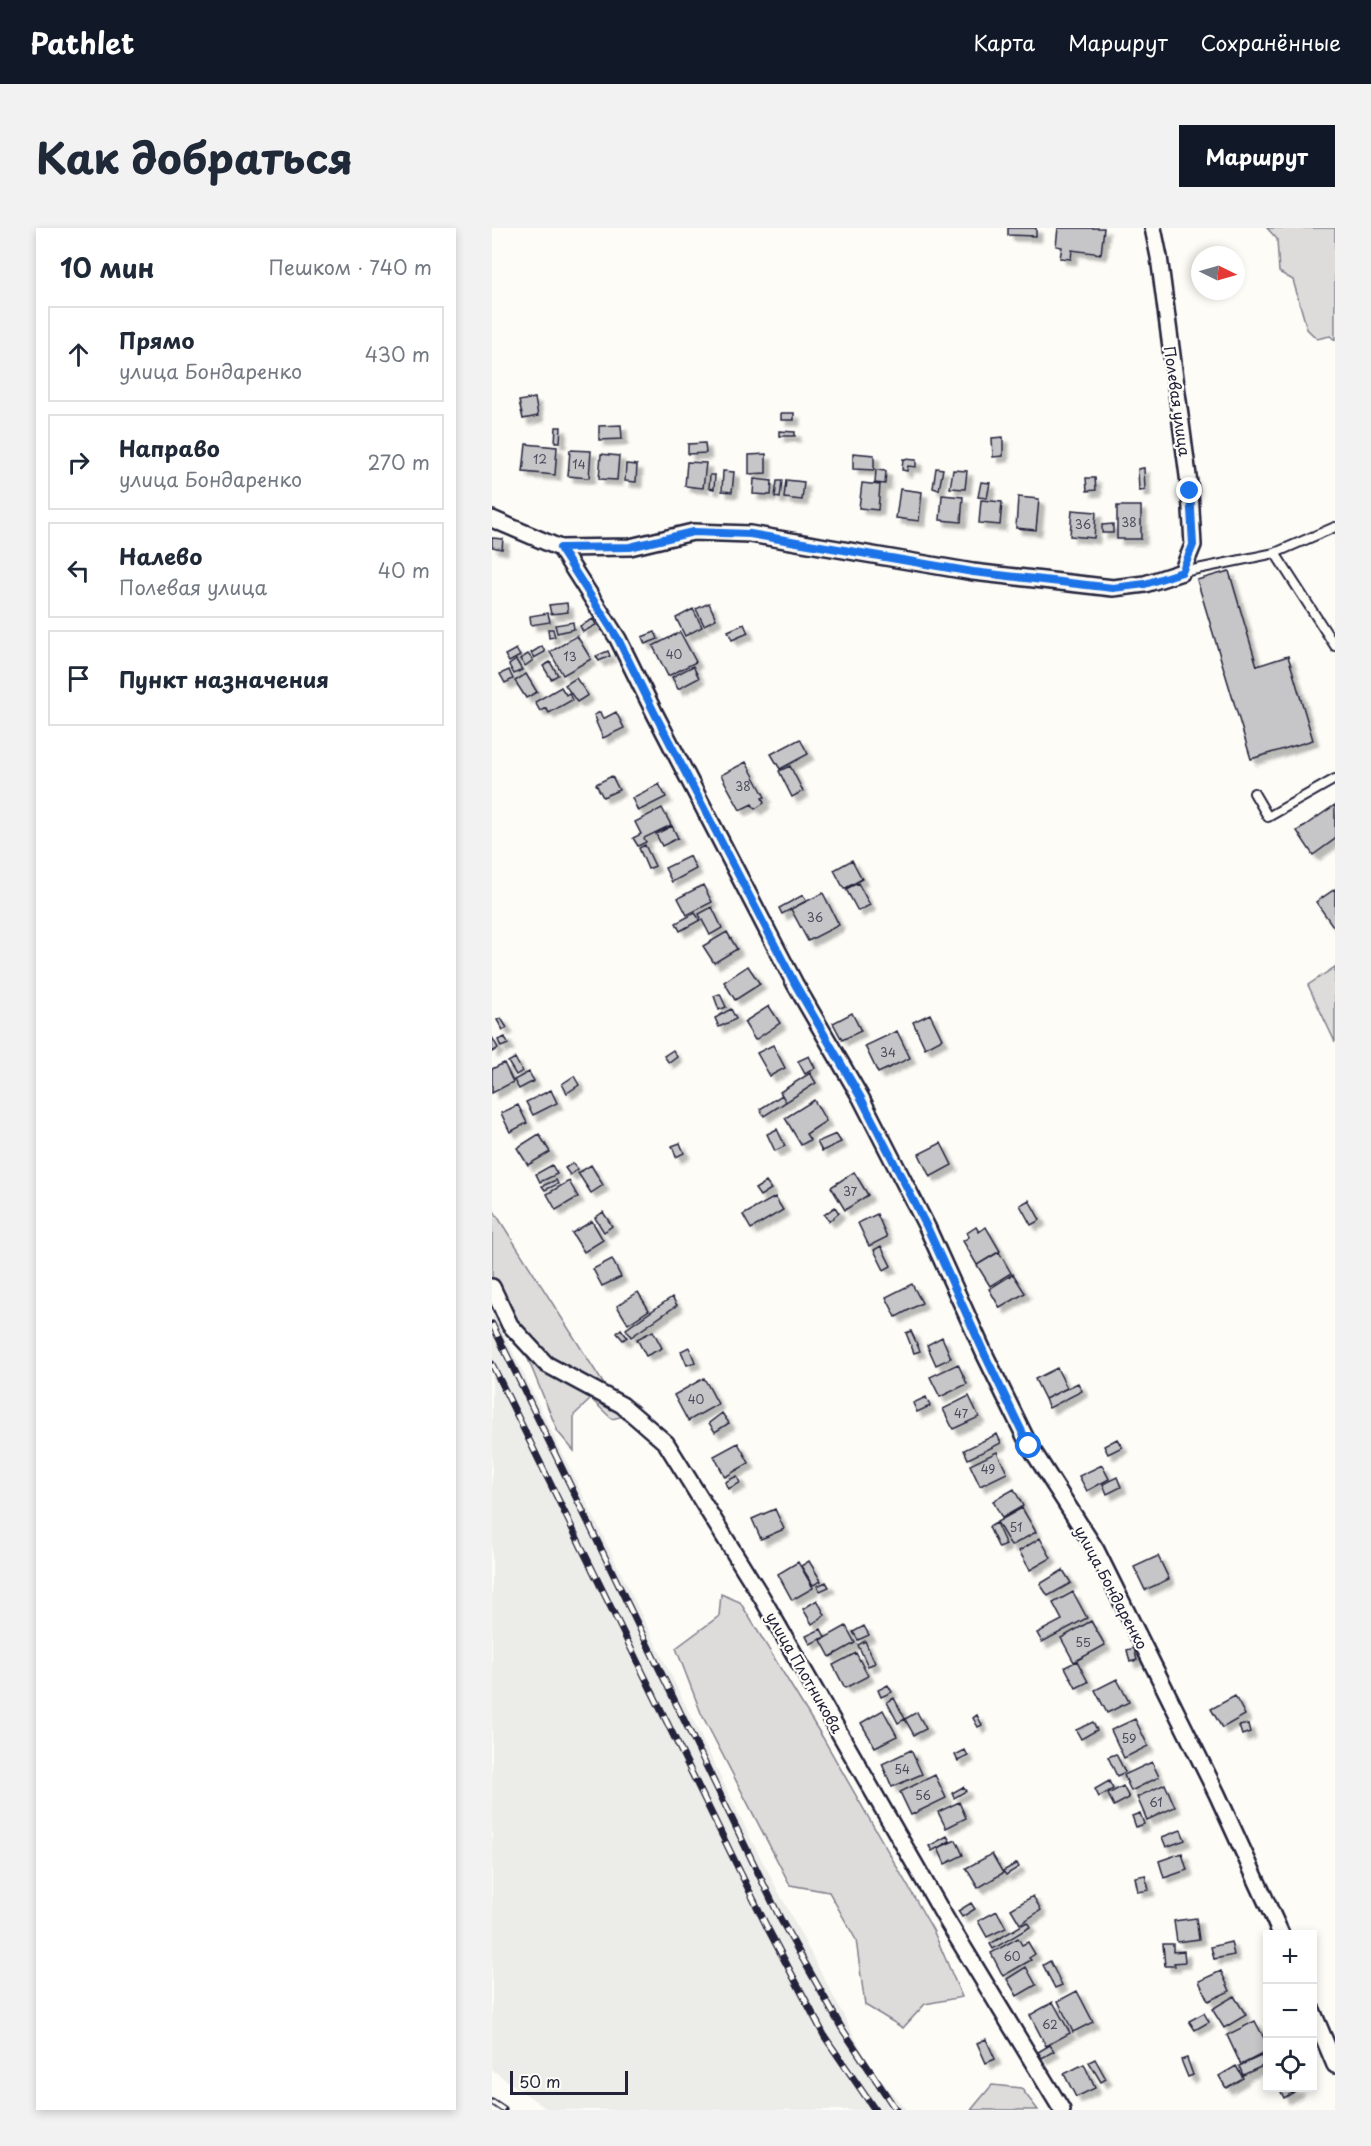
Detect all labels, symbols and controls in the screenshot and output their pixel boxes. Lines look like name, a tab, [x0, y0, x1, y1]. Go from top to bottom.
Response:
text: Pathlet	[30, 21, 134, 64]
text: Карта	[974, 26, 1035, 58]
text: Маршрут	[1068, 26, 1168, 58]
text: Сохранённые	[1201, 26, 1341, 58]
text: Как добраться	[36, 125, 353, 188]
button: Маршрут	[1179, 125, 1335, 187]
north arrow	[1191, 246, 1245, 300]
text: 10 мин	[60, 248, 155, 287]
text: Пешком · 740 m	[269, 252, 432, 282]
text: Прямо	[119, 323, 194, 356]
icon: ahead	[62, 338, 95, 371]
text: 430 m	[365, 339, 430, 369]
street label: Полевая улица	[1159, 344, 1197, 458]
text: улица Бондаренко	[119, 356, 302, 386]
text: Направо	[119, 431, 220, 464]
icon: right	[62, 446, 95, 479]
text: 270 m	[367, 447, 430, 477]
house number: 12	[533, 450, 547, 468]
house number: 14	[572, 455, 586, 473]
text: улица Бондаренко	[119, 464, 302, 494]
route end	[1176, 477, 1202, 503]
house number: 38	[1121, 513, 1137, 531]
house number: 36	[1075, 515, 1091, 533]
text: Налево	[119, 539, 202, 572]
icon: left	[62, 554, 95, 587]
text: 40 m	[378, 555, 430, 585]
text: Полевая улица	[119, 572, 267, 602]
house number: 40	[666, 645, 683, 663]
house number: 13	[563, 647, 577, 665]
icon: arrive	[62, 662, 95, 695]
text: Пункт назначения	[119, 662, 329, 695]
house number: 38	[735, 777, 751, 795]
house number: 36	[807, 908, 823, 926]
house number: 34	[880, 1043, 896, 1061]
house number: 37	[843, 1182, 858, 1200]
house number: 40	[688, 1390, 705, 1408]
house number: 47	[954, 1404, 969, 1422]
route start	[1015, 1432, 1041, 1458]
house number: 49	[981, 1460, 995, 1478]
house number: 51	[1010, 1518, 1022, 1536]
street label: улица Бондаренко	[1070, 1521, 1154, 1653]
street label: улица Плотникова	[761, 1607, 849, 1738]
house number: 55	[1075, 1633, 1091, 1651]
house number: 59	[1122, 1729, 1136, 1747]
house number: 54	[894, 1760, 910, 1778]
house number: 56	[915, 1786, 931, 1804]
house number: 61	[1149, 1793, 1163, 1811]
map controls	[1263, 1930, 1317, 2092]
button: +	[1263, 1930, 1317, 1984]
house number: 60	[1003, 1947, 1021, 1965]
button: −	[1263, 1984, 1317, 2038]
house number: 62	[1042, 2015, 1058, 2033]
button: locate	[1263, 2038, 1317, 2092]
scale bar	[510, 2068, 628, 2096]
text: 50 m	[519, 2069, 560, 2093]

